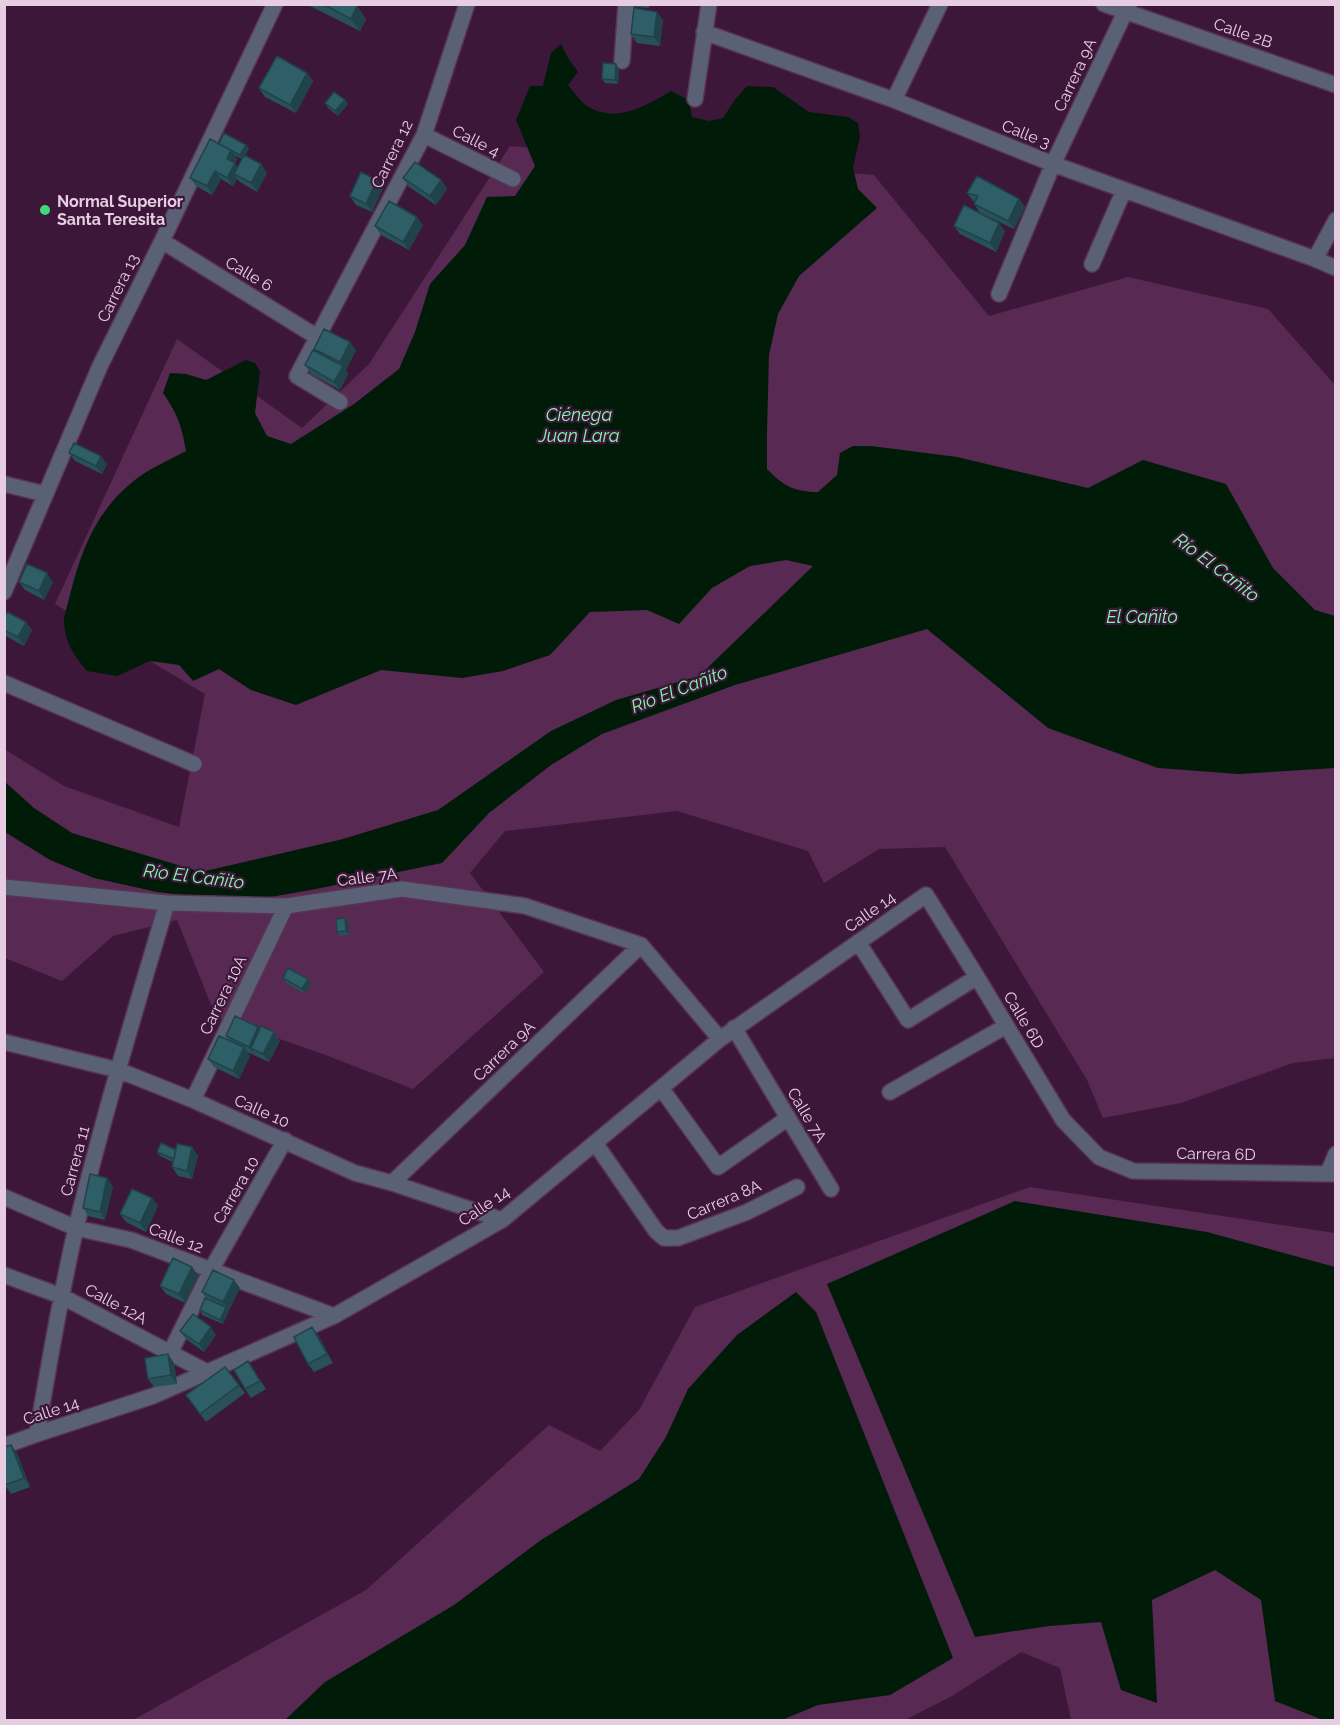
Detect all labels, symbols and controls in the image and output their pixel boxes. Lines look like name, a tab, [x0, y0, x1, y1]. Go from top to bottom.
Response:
street label: Calle 2B	[1211, 14, 1275, 52]
street label: Carrera 9A	[1050, 35, 1100, 115]
street label: Calle 3	[999, 116, 1053, 152]
street label: Carrera 12	[367, 117, 417, 191]
street label: Calle 4	[449, 121, 503, 161]
place label: Normal Superior Santa Teresita	[57, 192, 183, 229]
marker: Normal Superior Santa Teresita	[38, 203, 52, 217]
street label: Carrera 13	[93, 251, 143, 325]
street label: Calle 6	[222, 253, 276, 295]
water label: Ciénega Juan Lara	[538, 404, 620, 446]
water label: Río El Cañito	[1170, 528, 1264, 606]
water label: El Cañito	[1106, 606, 1178, 627]
water label: Río El Cañito	[628, 661, 730, 717]
water label: Río El Cañito	[142, 859, 246, 893]
street label: Calle 7A	[336, 864, 398, 890]
street label: Calle 14	[841, 888, 899, 936]
street label: Carrera 10A	[196, 952, 250, 1038]
street label: Calle 6D	[1000, 988, 1048, 1052]
street label: Carrera 9A	[469, 1017, 539, 1085]
street label: Calle 7A	[783, 1084, 831, 1146]
street label: Calle 10	[231, 1090, 293, 1132]
street label: Carrera 11	[56, 1124, 94, 1198]
street label: Carrera 6D	[1176, 1144, 1256, 1164]
street label: Carrera 10	[209, 1153, 263, 1227]
street label: Carrera 8A	[684, 1176, 764, 1224]
street label: Calle 14	[455, 1182, 513, 1230]
street label: Calle 12	[146, 1219, 206, 1257]
street label: Calle 12A	[82, 1280, 151, 1328]
street label: Calle 14	[21, 1393, 82, 1429]

